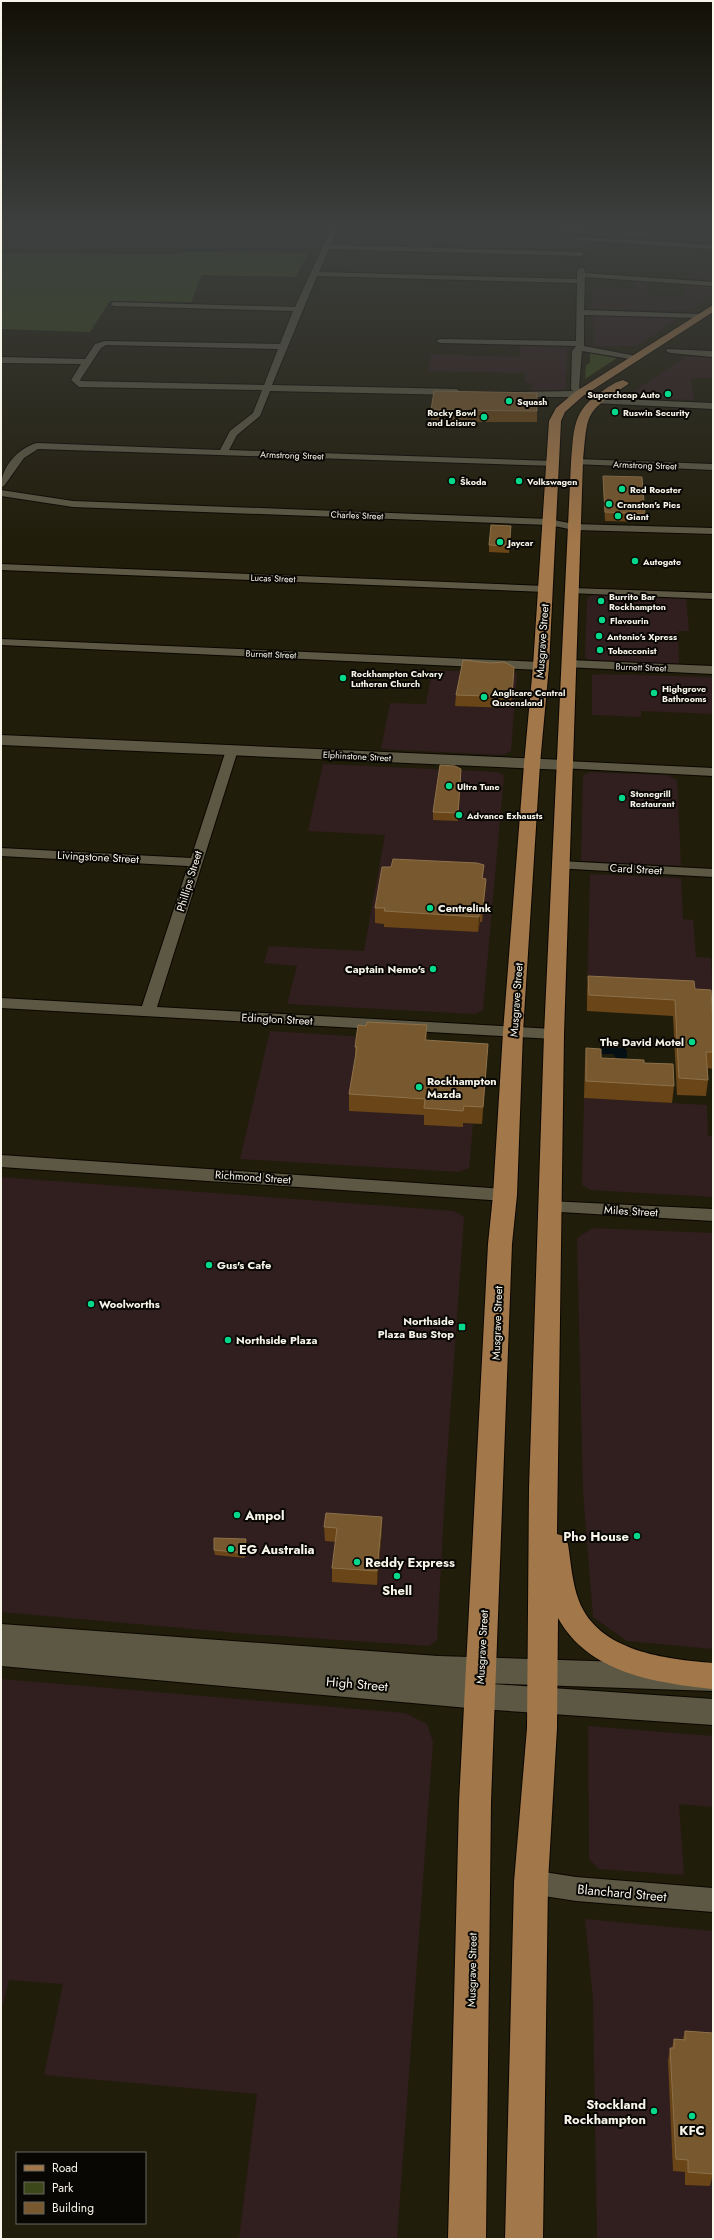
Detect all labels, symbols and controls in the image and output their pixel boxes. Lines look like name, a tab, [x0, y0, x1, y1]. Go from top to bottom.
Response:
place label: Supercheap Auto	[587, 388, 661, 401]
marker: Supercheap Auto	[663, 389, 673, 399]
place label: Squash	[517, 395, 547, 408]
marker: Squash	[504, 396, 514, 406]
place label: Rocky Bowl and Leisure	[427, 406, 476, 429]
place label: Ruswin Security	[623, 406, 690, 419]
marker: Ruswin Security	[610, 407, 620, 417]
marker: Rocky Bowl and Leisure	[479, 412, 489, 422]
street label: Armstrong Street	[260, 447, 325, 463]
street label: Armstrong Street	[613, 457, 678, 473]
place label: Škoda	[460, 475, 487, 488]
place label: Volkswagen	[526, 475, 577, 488]
marker: Škoda	[447, 476, 457, 486]
marker: Volkswagen	[514, 476, 524, 486]
place label: Red Rooster	[630, 483, 682, 496]
marker: Red Rooster	[617, 484, 627, 494]
place label: Cranston's Pies	[617, 498, 680, 511]
marker: Cranston's Pies	[604, 499, 614, 509]
street label: Charles Street	[330, 508, 384, 522]
place label: Giant	[626, 510, 649, 523]
marker: Giant	[613, 511, 623, 521]
place label: Jaycar	[506, 536, 534, 549]
marker: Jaycar	[495, 537, 505, 547]
place label: Autogate	[642, 555, 681, 568]
marker: Autogate	[630, 556, 640, 566]
street label: Lucas Street	[250, 571, 297, 585]
place label: Burrito Bar Rockhampton	[609, 590, 666, 613]
marker: Burrito Bar Rockhampton	[596, 596, 606, 606]
street label: Musgrave Street	[531, 603, 553, 679]
place label: Flavourin	[610, 614, 649, 627]
marker: Flavourin	[597, 615, 607, 625]
place label: Antonio's Xpress	[606, 630, 677, 643]
marker: Antonio's Xpress	[594, 631, 604, 641]
place label: Tobacconist	[608, 644, 657, 657]
marker: Tobacconist	[595, 645, 605, 655]
street label: Burnett Street	[245, 647, 297, 661]
street label: Burnett Street	[615, 660, 667, 674]
place label: Rockhampton Calvary Lutheran Church	[351, 667, 443, 690]
marker: Rockhampton Calvary Lutheran Church	[338, 673, 348, 683]
place label: Highgrove Bathrooms	[662, 682, 706, 705]
place label: Anglicare Central Queensland	[491, 686, 565, 709]
marker: Highgrove Bathrooms	[649, 688, 659, 698]
marker: Anglicare Central Queensland	[479, 692, 489, 702]
street label: Elphinstone Street	[323, 748, 392, 764]
place label: Ultra Tune	[457, 780, 500, 793]
marker: Ultra Tune	[444, 781, 454, 791]
place label: Stonegrill Restaurant	[630, 787, 675, 810]
marker: Stonegrill Restaurant	[617, 793, 627, 803]
place label: Advance Exhausts	[466, 809, 543, 822]
marker: Advance Exhausts	[454, 810, 464, 820]
street label: Livingstone Street	[57, 847, 140, 867]
street label: Phillips Street	[172, 848, 206, 913]
street label: Card Street	[609, 860, 663, 878]
place label: Centrelink	[438, 900, 492, 916]
marker: Centrelink	[425, 903, 435, 913]
place label: Captain Nemo's	[345, 961, 425, 977]
street label: Musgrave Street	[505, 962, 527, 1038]
marker: Captain Nemo's	[428, 964, 438, 974]
street label: Edington Street	[241, 1009, 313, 1029]
place label: The David Motel	[600, 1034, 684, 1050]
marker: The David Motel	[687, 1037, 697, 1047]
place label: Rockhampton Mazda	[427, 1073, 497, 1102]
marker: Rockhampton Mazda	[414, 1082, 424, 1092]
street label: Richmond Street	[214, 1166, 292, 1188]
street label: Miles Street	[604, 1202, 659, 1220]
place label: Gus's Cafe	[217, 1257, 271, 1273]
marker: Gus's Cafe	[204, 1260, 214, 1270]
street label: Musgrave Street	[488, 1285, 506, 1360]
place label: Woolworths	[99, 1296, 160, 1312]
marker: Woolworths	[86, 1299, 96, 1309]
place label: Northside Plaza Bus Stop	[378, 1313, 454, 1342]
marker: Northside Plaza Bus Stop	[457, 1322, 467, 1332]
place label: Northside Plaza	[236, 1332, 317, 1348]
marker: Northside Plaza	[223, 1335, 233, 1345]
place label: Ampol	[244, 1506, 284, 1525]
marker: Ampol	[232, 1510, 242, 1520]
place label: Pho House	[563, 1527, 630, 1546]
marker: Pho House	[632, 1531, 642, 1541]
place label: EG Australia	[239, 1540, 315, 1559]
marker: EG Australia	[226, 1544, 236, 1554]
place label: Reddy Express	[365, 1553, 455, 1572]
marker: Reddy Express	[352, 1557, 362, 1567]
marker: Shell	[392, 1571, 402, 1581]
place label: Shell	[382, 1581, 412, 1600]
street label: Musgrave Street	[472, 1609, 492, 1685]
street label: High Street	[325, 1672, 390, 1696]
street label: Blanchard Street	[577, 1880, 668, 1906]
street label: Musgrave Street	[463, 1932, 481, 2007]
place label: Stockland Rockhampton	[564, 2095, 646, 2129]
marker: Stockland Rockhampton	[649, 2106, 659, 2116]
marker: KFC	[687, 2111, 697, 2121]
place label: KFC	[679, 2121, 705, 2140]
legend	[16, 2152, 146, 2224]
text: Road	[52, 2159, 78, 2177]
text: Park	[52, 2179, 74, 2197]
text: Building	[52, 2199, 94, 2217]

